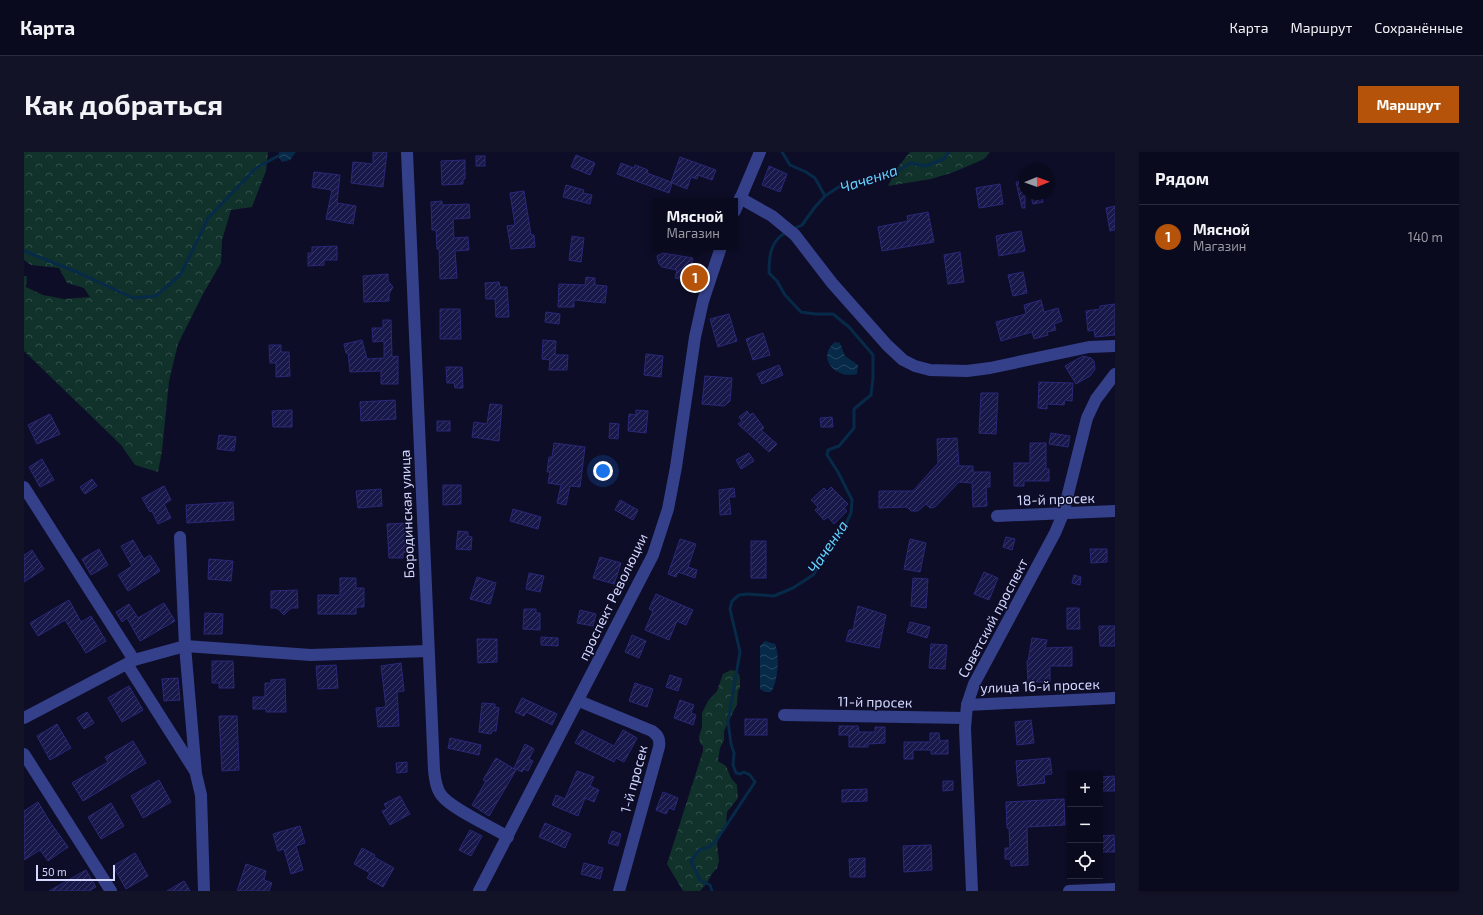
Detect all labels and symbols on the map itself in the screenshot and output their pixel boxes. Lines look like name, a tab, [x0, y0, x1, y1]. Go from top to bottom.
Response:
water label: Чаченка	[838, 160, 900, 196]
north arrow	[1019, 164, 1055, 200]
pin: 1	[682, 263, 708, 293]
street label: Бородинская улица	[396, 449, 417, 579]
your location	[593, 461, 613, 481]
street label: 18-й просек	[1017, 489, 1096, 508]
water label: Чаченка	[803, 517, 851, 576]
street label: проспект Революции	[574, 530, 651, 663]
street label: Советский проспект	[954, 555, 1031, 680]
street label: улица 16-й просек	[980, 675, 1100, 696]
street label: 11-й просек	[837, 692, 913, 711]
street label: 1-й просек	[616, 743, 651, 815]
scale bar	[36, 863, 115, 882]

